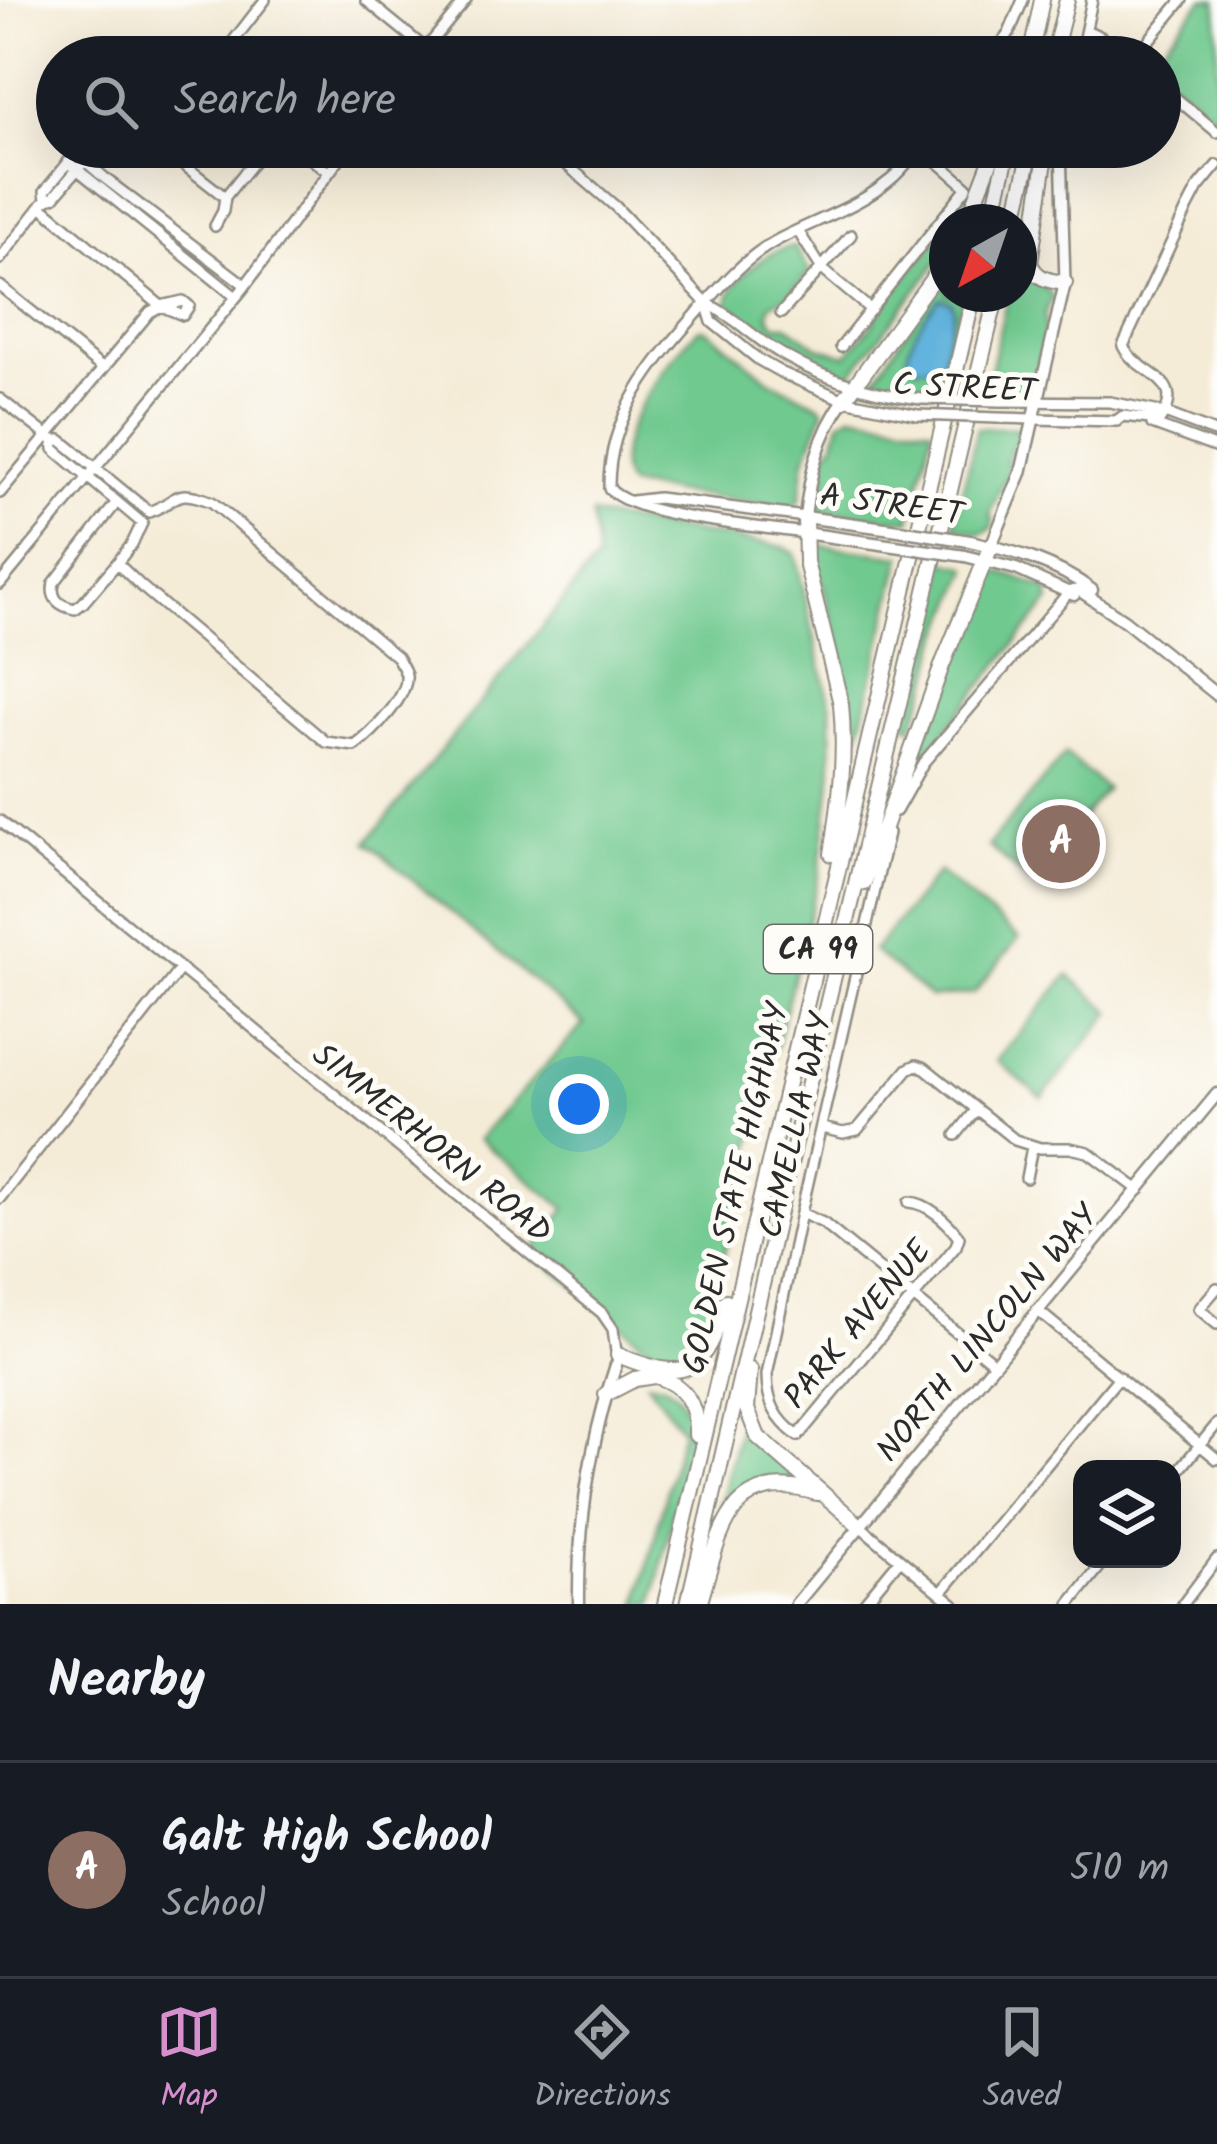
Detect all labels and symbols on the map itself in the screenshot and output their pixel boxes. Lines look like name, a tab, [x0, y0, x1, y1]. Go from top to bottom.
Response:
north arrow	[929, 204, 1037, 312]
street label: C STREET	[892, 359, 1040, 420]
street label: A STREET	[817, 470, 969, 543]
pin: A	[1022, 799, 1100, 889]
road number: CA 99	[764, 925, 872, 973]
street label: GOLDEN STATE HIGHWAY	[669, 996, 806, 1380]
street label: CAMELLIA WAY	[746, 1006, 850, 1244]
street label: SIMMERHORN ROAD	[299, 1031, 563, 1259]
your location	[549, 1074, 609, 1134]
street label: NORTH LINCOLN WAY	[864, 1192, 1114, 1475]
street label: PARK AVENUE	[771, 1228, 946, 1422]

